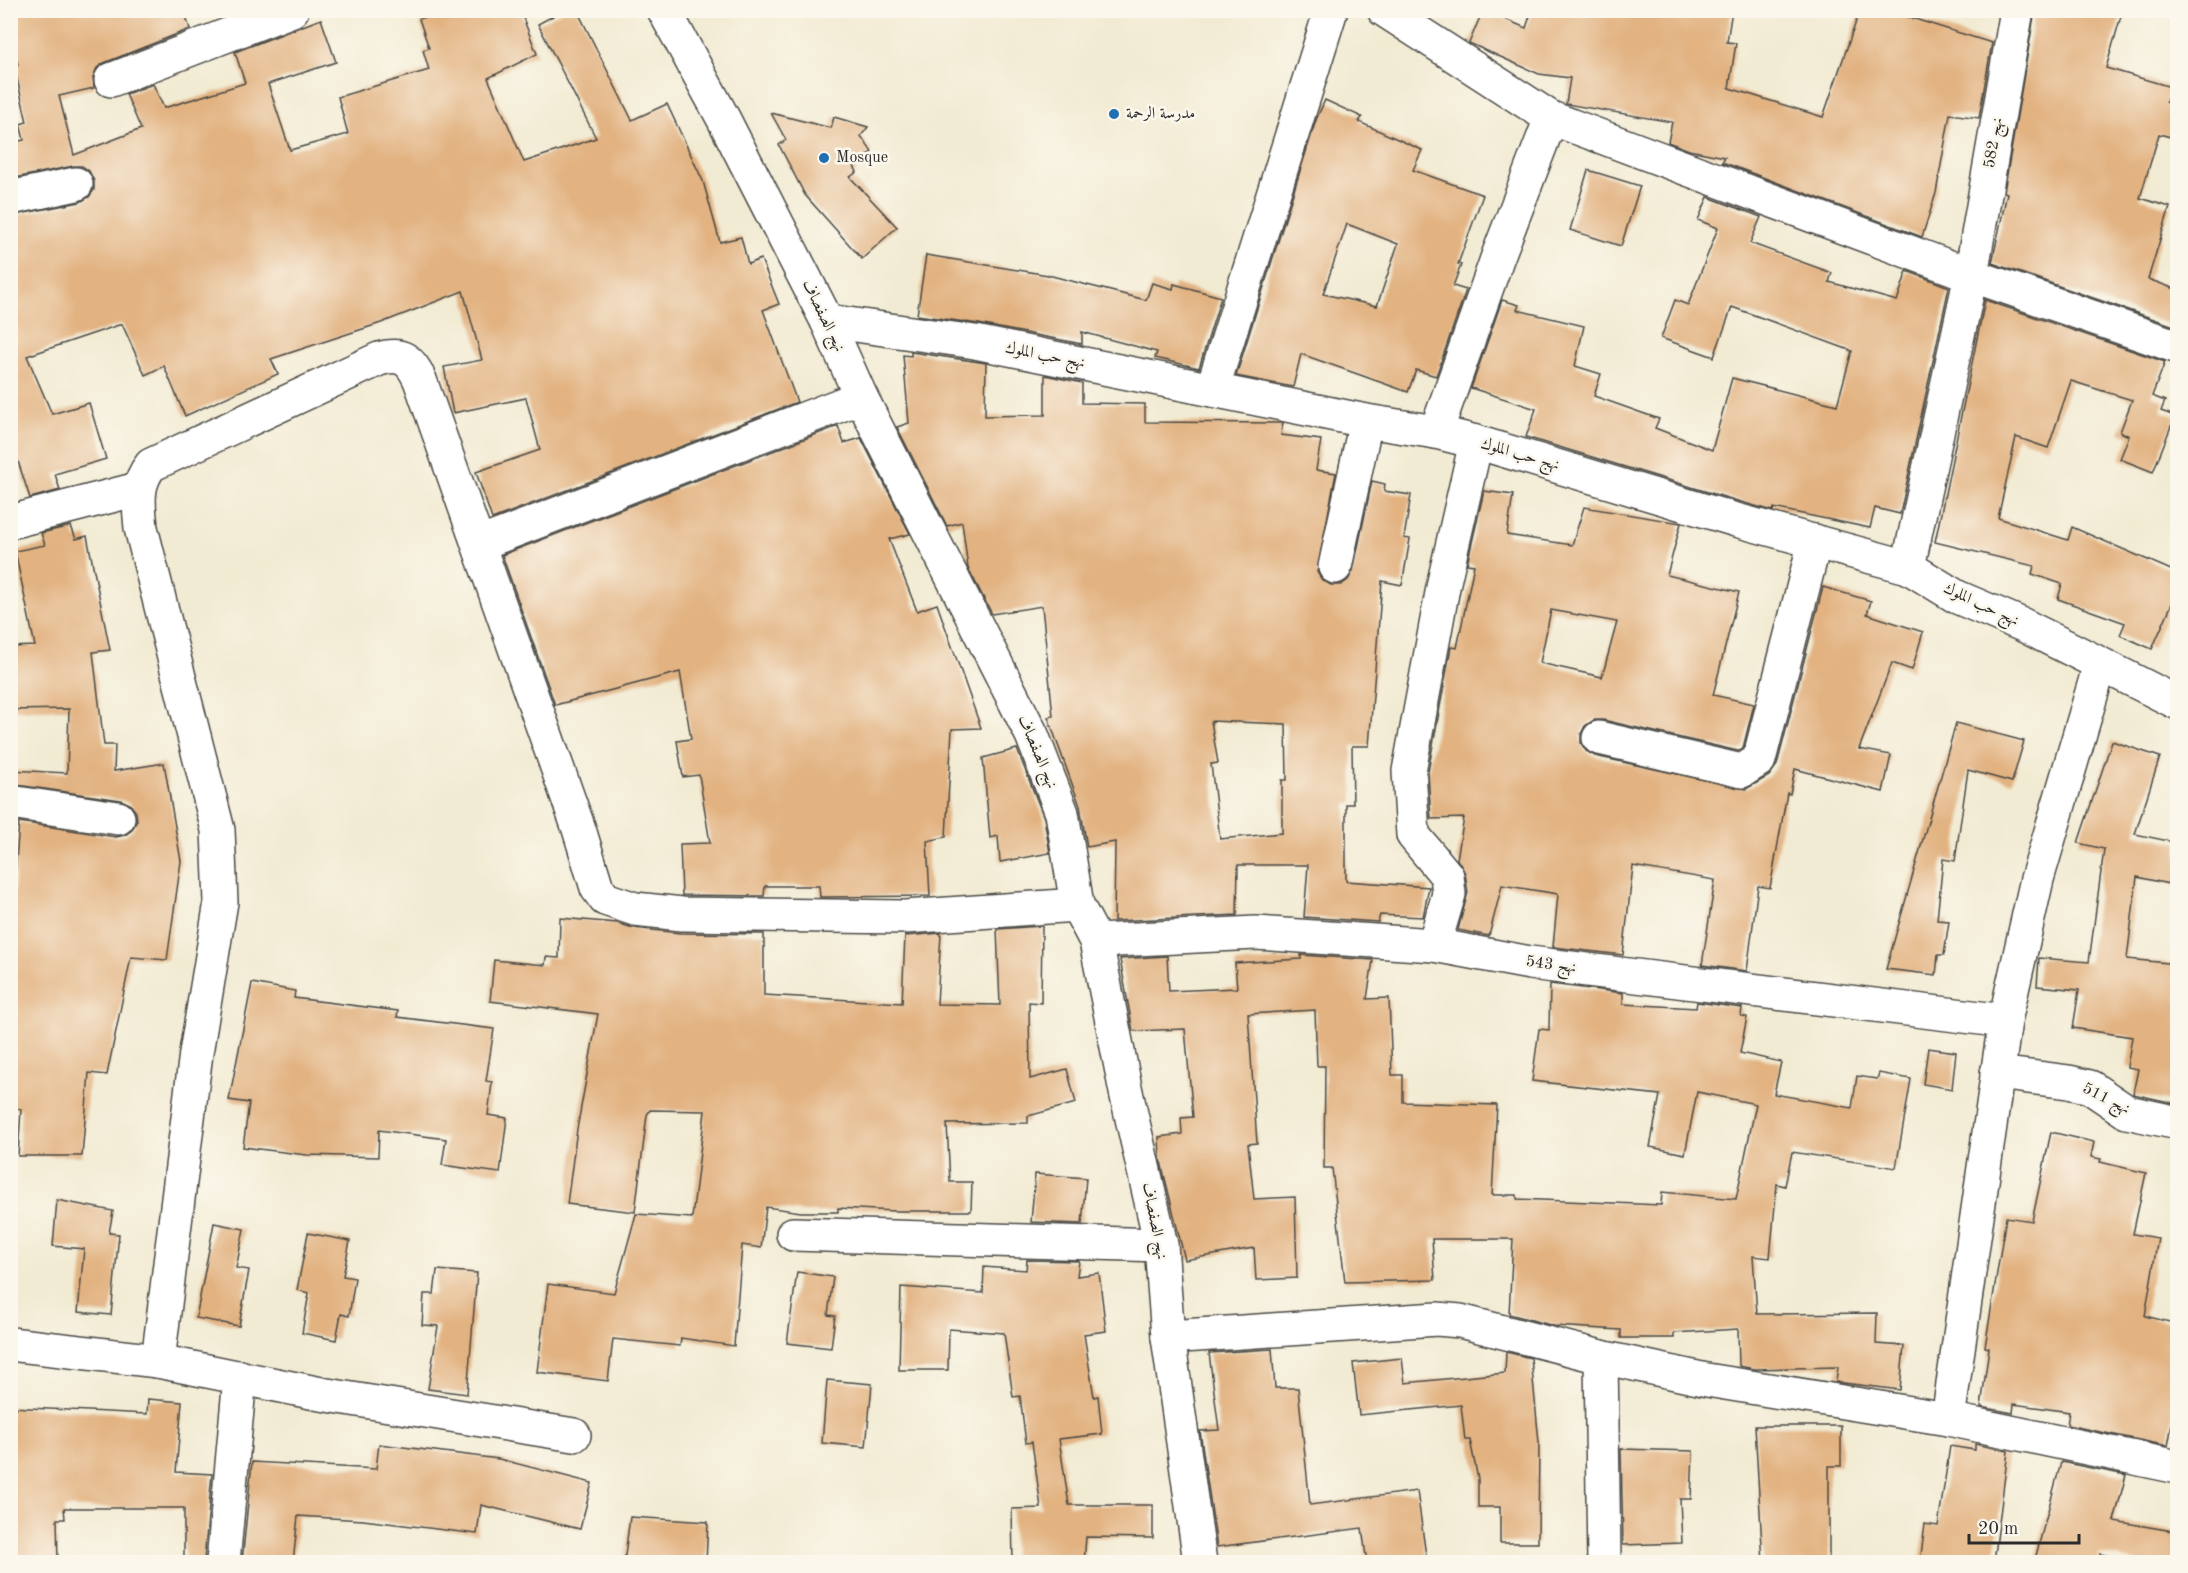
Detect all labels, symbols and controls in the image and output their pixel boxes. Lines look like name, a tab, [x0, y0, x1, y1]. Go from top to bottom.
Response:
place label: مدرسة الرحمة	[1126, 105, 1195, 122]
marker: مدرسة الرحمة	[1107, 107, 1121, 121]
street label: نهج 582	[1982, 116, 2011, 170]
place label: Mosque	[836, 150, 888, 166]
marker: Mosque	[817, 151, 831, 165]
street label: نهج الصفصاف	[794, 277, 847, 357]
street label: نهج حب الملوك	[1003, 339, 1087, 377]
street label: نهج حب الملوك	[1477, 435, 1561, 479]
street label: نهج حب الملوك	[1939, 580, 2022, 634]
street label: نهج الصفصاف	[1010, 713, 1060, 793]
street label: نهج 543	[1524, 954, 1577, 981]
street label: نهج 511	[2077, 1080, 2132, 1122]
street label: نهج الصفصاف	[1134, 1181, 1169, 1262]
scale bar	[1969, 1507, 2078, 1545]
text: 20 m	[1978, 1520, 2018, 1538]

